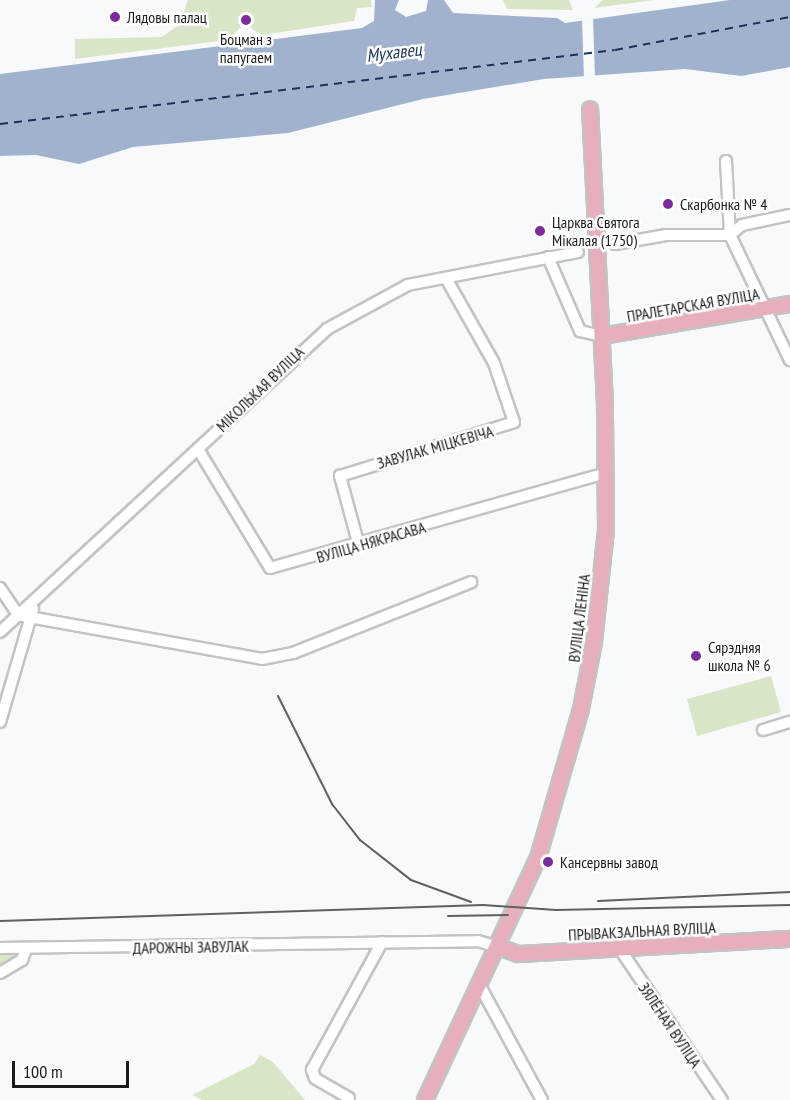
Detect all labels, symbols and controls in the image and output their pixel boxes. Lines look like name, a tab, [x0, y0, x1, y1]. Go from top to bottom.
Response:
place label: Лядовы палац	[127, 7, 207, 27]
marker: Лядовы палац	[108, 10, 122, 24]
marker: Боцман з папугаем	[239, 13, 253, 27]
place label: Боцман з папугаем	[220, 29, 272, 67]
water label: Мухавец	[365, 39, 423, 67]
place label: Скарбонка № 4	[680, 194, 767, 214]
marker: Скарбонка № 4	[661, 197, 675, 211]
place label: Царква Святога Мікалая (1750)	[552, 212, 640, 250]
marker: Царква Святога Мікалая (1750)	[533, 224, 547, 238]
street label: ПРАЛЕТАРСКАЯ ВУЛІЦА	[625, 284, 761, 326]
street label: МІКОЛЬКАЯ ВУЛІЦА	[212, 342, 308, 436]
street label: ЗАВУЛАК МІЦКЕВІЧА	[375, 421, 495, 473]
street label: ВУЛІЦА НЯКРАСАВА	[314, 517, 428, 567]
street label: ВУЛІЦА ЛЕНІНА	[564, 572, 594, 664]
place label: Сярэдняя школа № 6	[708, 637, 771, 675]
marker: Сярэдняя школа № 6	[689, 649, 703, 663]
place label: Кансервны завод	[560, 852, 658, 872]
marker: Кансервны завод	[541, 855, 555, 869]
street label: ПРЫВАКЗАЛЬНАЯ ВУЛІЦА	[568, 918, 716, 944]
street label: ДАРОЖНЫ ЗАВУЛАК	[132, 936, 250, 958]
street label: ЗЯЛЁНАЯ ВУЛІЦА	[634, 979, 706, 1071]
scale bar	[15, 1049, 132, 1087]
text: 100 m	[23, 1060, 63, 1083]

